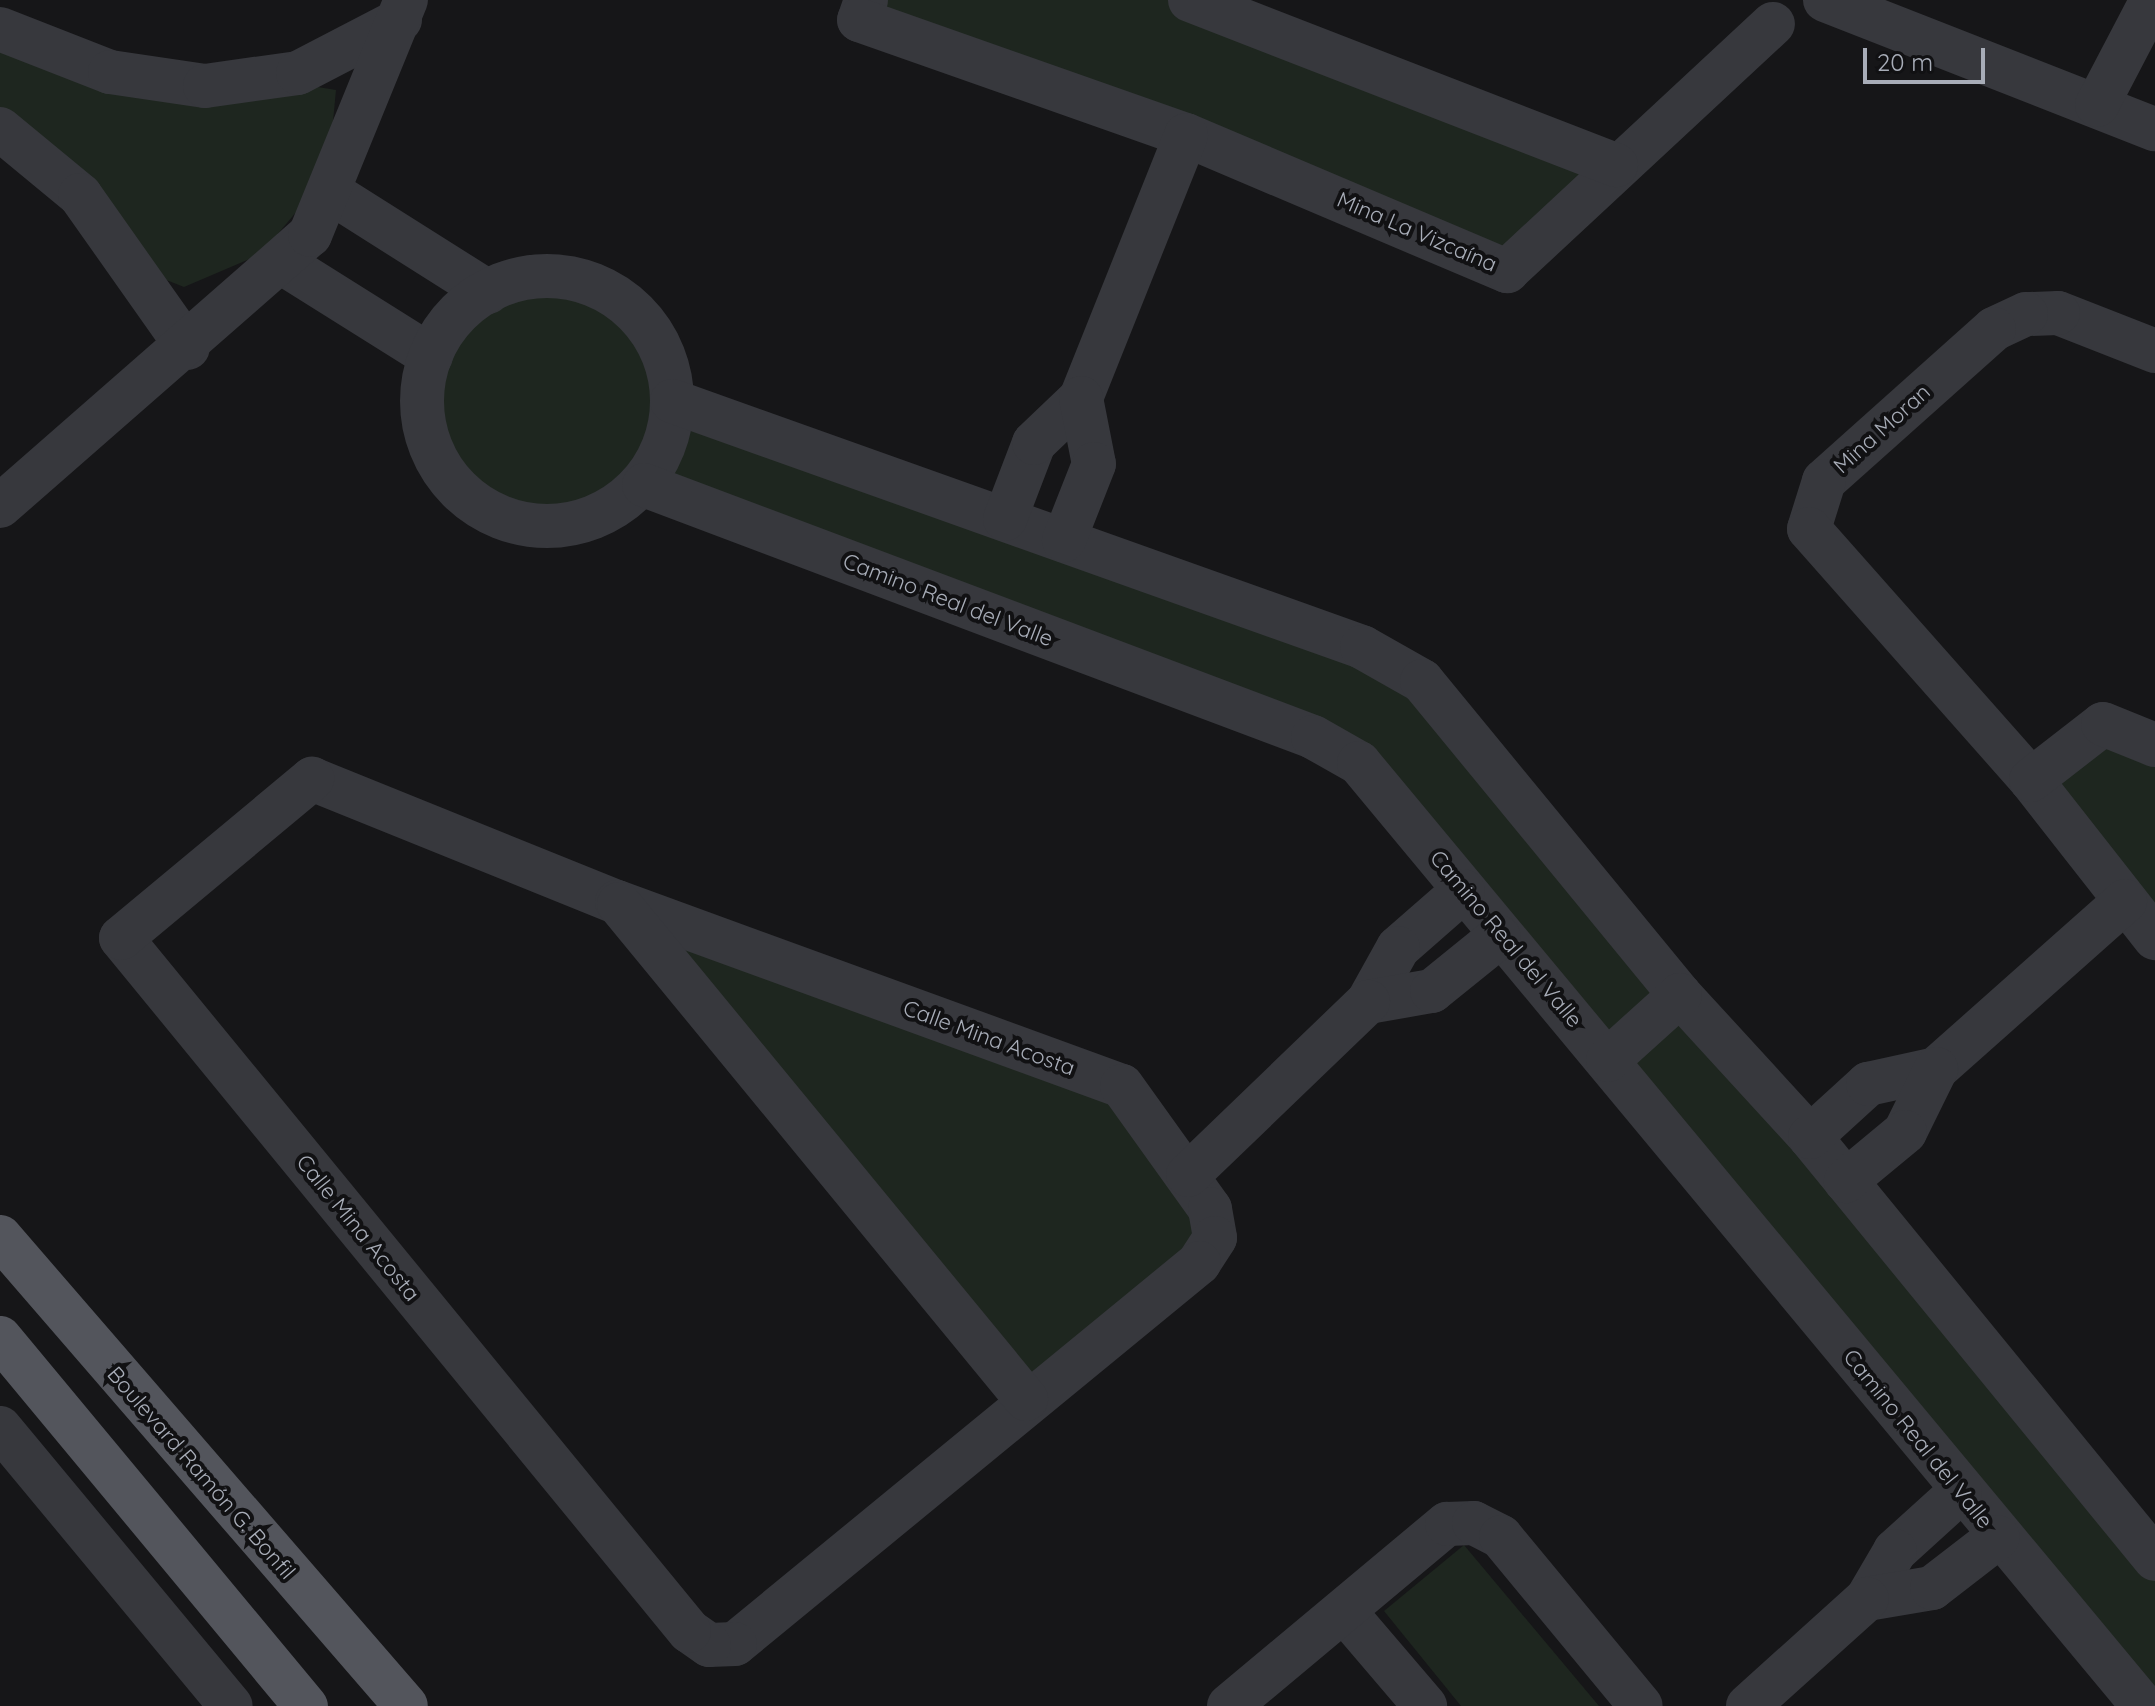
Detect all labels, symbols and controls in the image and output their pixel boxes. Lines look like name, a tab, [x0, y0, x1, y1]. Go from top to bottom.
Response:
scale bar	[1867, 32, 1989, 82]
text: 20 m	[1877, 47, 1933, 77]
street label: Mina La Vizcaína	[1333, 186, 1501, 278]
street label: Mina Moran	[1828, 379, 1936, 479]
street label: Camino Real del Valle	[839, 548, 1057, 652]
street label: Camino Real del Valle	[1424, 845, 1588, 1033]
street label: Calle Mina Acosta	[899, 995, 1079, 1081]
street label: Calle Mina Acosta	[291, 1149, 425, 1307]
street label: Camino Real del Valle	[1838, 1344, 1998, 1534]
street label: Boulevard Ramón G. Bonfil	[101, 1361, 301, 1585]

